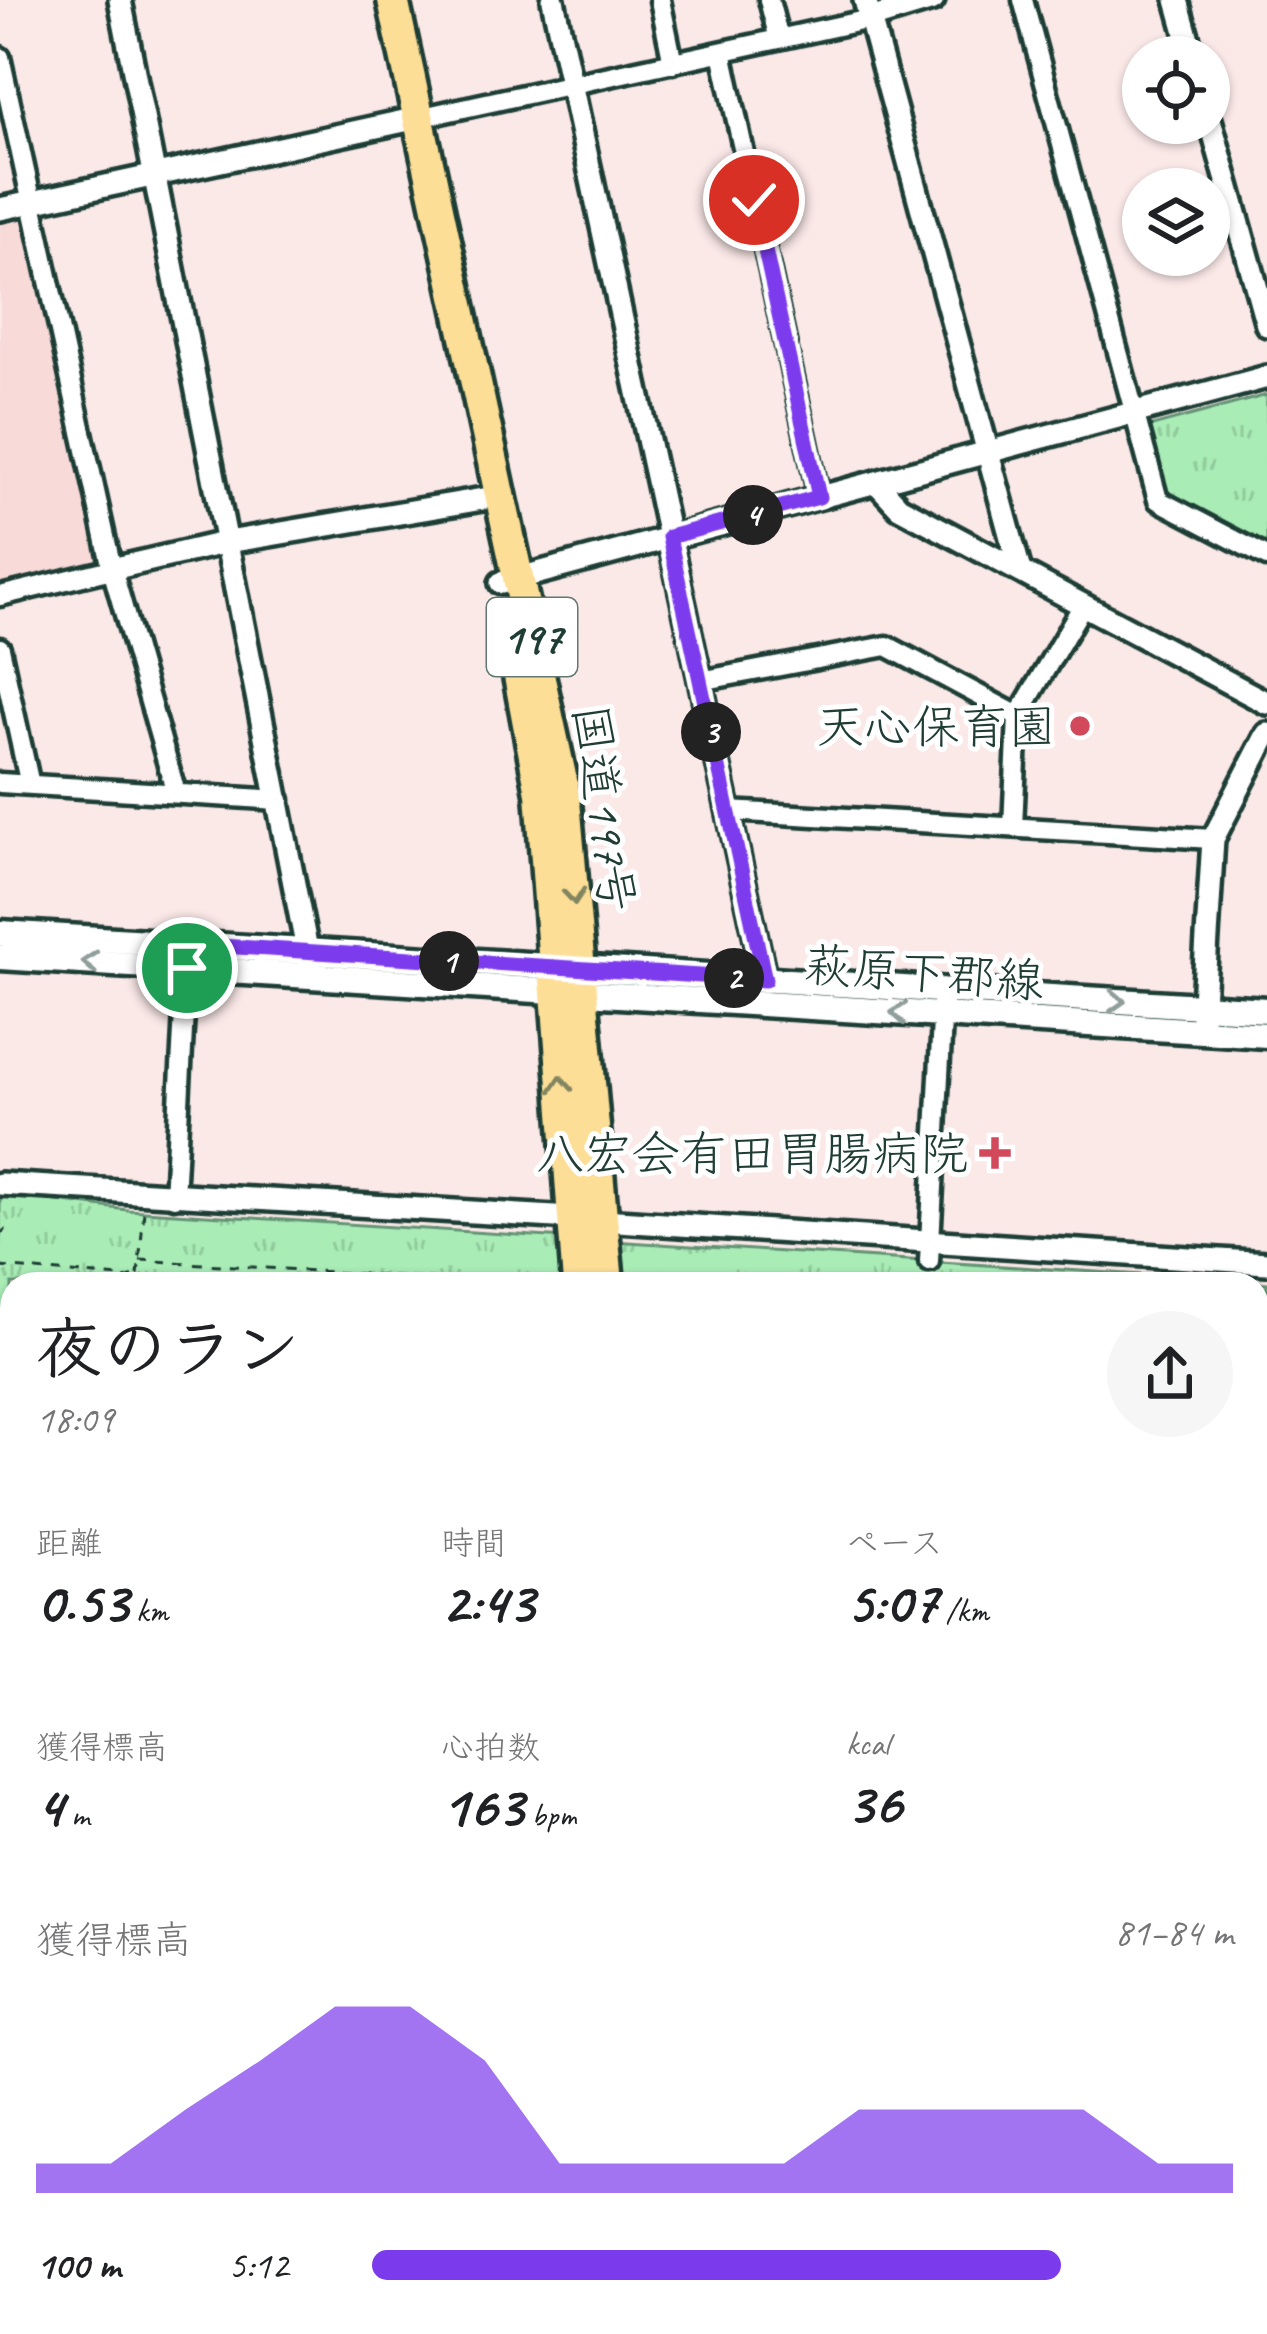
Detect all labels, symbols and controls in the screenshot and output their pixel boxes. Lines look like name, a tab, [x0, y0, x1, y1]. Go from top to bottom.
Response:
map controls	[1122, 36, 1230, 276]
button: locate	[1122, 36, 1230, 144]
pin	[703, 149, 805, 251]
icon: check	[721, 167, 787, 233]
button: layers	[1122, 168, 1230, 276]
pin: 4	[723, 485, 783, 545]
text: 4	[746, 494, 760, 536]
road number: 197	[487, 598, 577, 676]
place label: 天心保育園	[816, 697, 1056, 757]
street label: 国道197号	[560, 701, 648, 916]
pin: 3	[681, 702, 741, 762]
text: 3	[704, 711, 718, 753]
marker: 天心保育園	[1067, 713, 1093, 739]
one-way arrow	[561, 887, 586, 906]
pin	[136, 917, 238, 1019]
pin: 1	[419, 931, 479, 991]
icon: arrive	[154, 935, 220, 1001]
street label: 萩原下郡線	[802, 935, 1046, 1011]
text: 1	[442, 940, 456, 982]
pin: 2	[704, 948, 764, 1008]
one-way arrow	[80, 950, 99, 976]
text: 2	[727, 957, 741, 999]
one-way arrow	[1108, 987, 1127, 1013]
one-way arrow	[889, 1000, 908, 1026]
one-way arrow	[549, 1074, 575, 1093]
place label: 八宏会有田胃腸病院	[536, 1124, 968, 1184]
marker: 八宏会有田胃腸病院	[979, 1137, 1011, 1169]
text: 夜のラン	[36, 1308, 300, 1391]
button: share	[1107, 1311, 1233, 1437]
text: 18:09	[36, 1395, 114, 1444]
text: 距離	[36, 1522, 102, 1564]
text: 時間	[441, 1522, 507, 1564]
text: ペース	[846, 1522, 943, 1564]
text: 0.53	[36, 1564, 128, 1640]
text: 2:43	[441, 1564, 534, 1640]
text: 5:07	[846, 1564, 938, 1640]
text: km	[128, 1590, 168, 1632]
text: /km	[938, 1590, 989, 1632]
text: kcal	[846, 1723, 890, 1765]
text: 獲得標高	[36, 1726, 168, 1768]
text: 心拍数	[441, 1726, 540, 1768]
text: 36	[846, 1765, 901, 1841]
text: 4	[36, 1768, 63, 1844]
text: 163	[441, 1768, 523, 1844]
text: m	[63, 1794, 89, 1836]
text: bpm	[523, 1794, 577, 1836]
text: 81–84 m	[1114, 1908, 1233, 1957]
text: 獲得標高	[36, 1916, 192, 1965]
text: 100 m	[36, 2241, 120, 2290]
text: 5:12	[228, 2241, 288, 2290]

